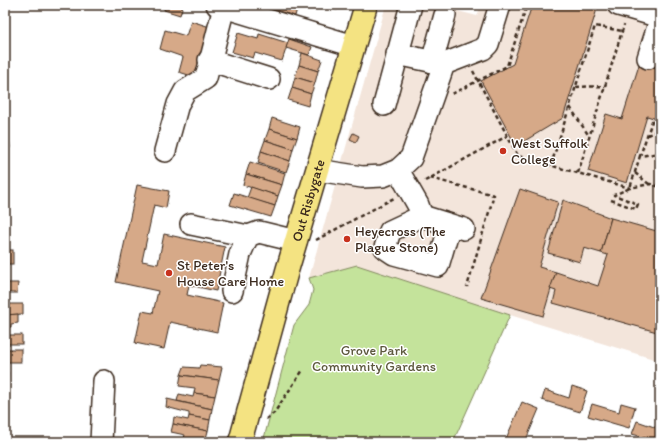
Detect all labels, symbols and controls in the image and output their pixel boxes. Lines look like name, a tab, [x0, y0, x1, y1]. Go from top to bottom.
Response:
place label: West Suffolk College	[511, 135, 589, 168]
marker: West Suffolk College	[498, 146, 508, 156]
street label: Out Risbygate	[288, 157, 329, 244]
place label: Heyecross (The Plague Stone)	[355, 223, 446, 256]
marker: Heyecross (The Plague Stone)	[342, 234, 352, 244]
place label: St Peter's House Care Home	[177, 257, 285, 290]
marker: St Peter's House Care Home	[164, 268, 174, 278]
park label: Grove Park Community Gardens	[312, 342, 436, 375]

